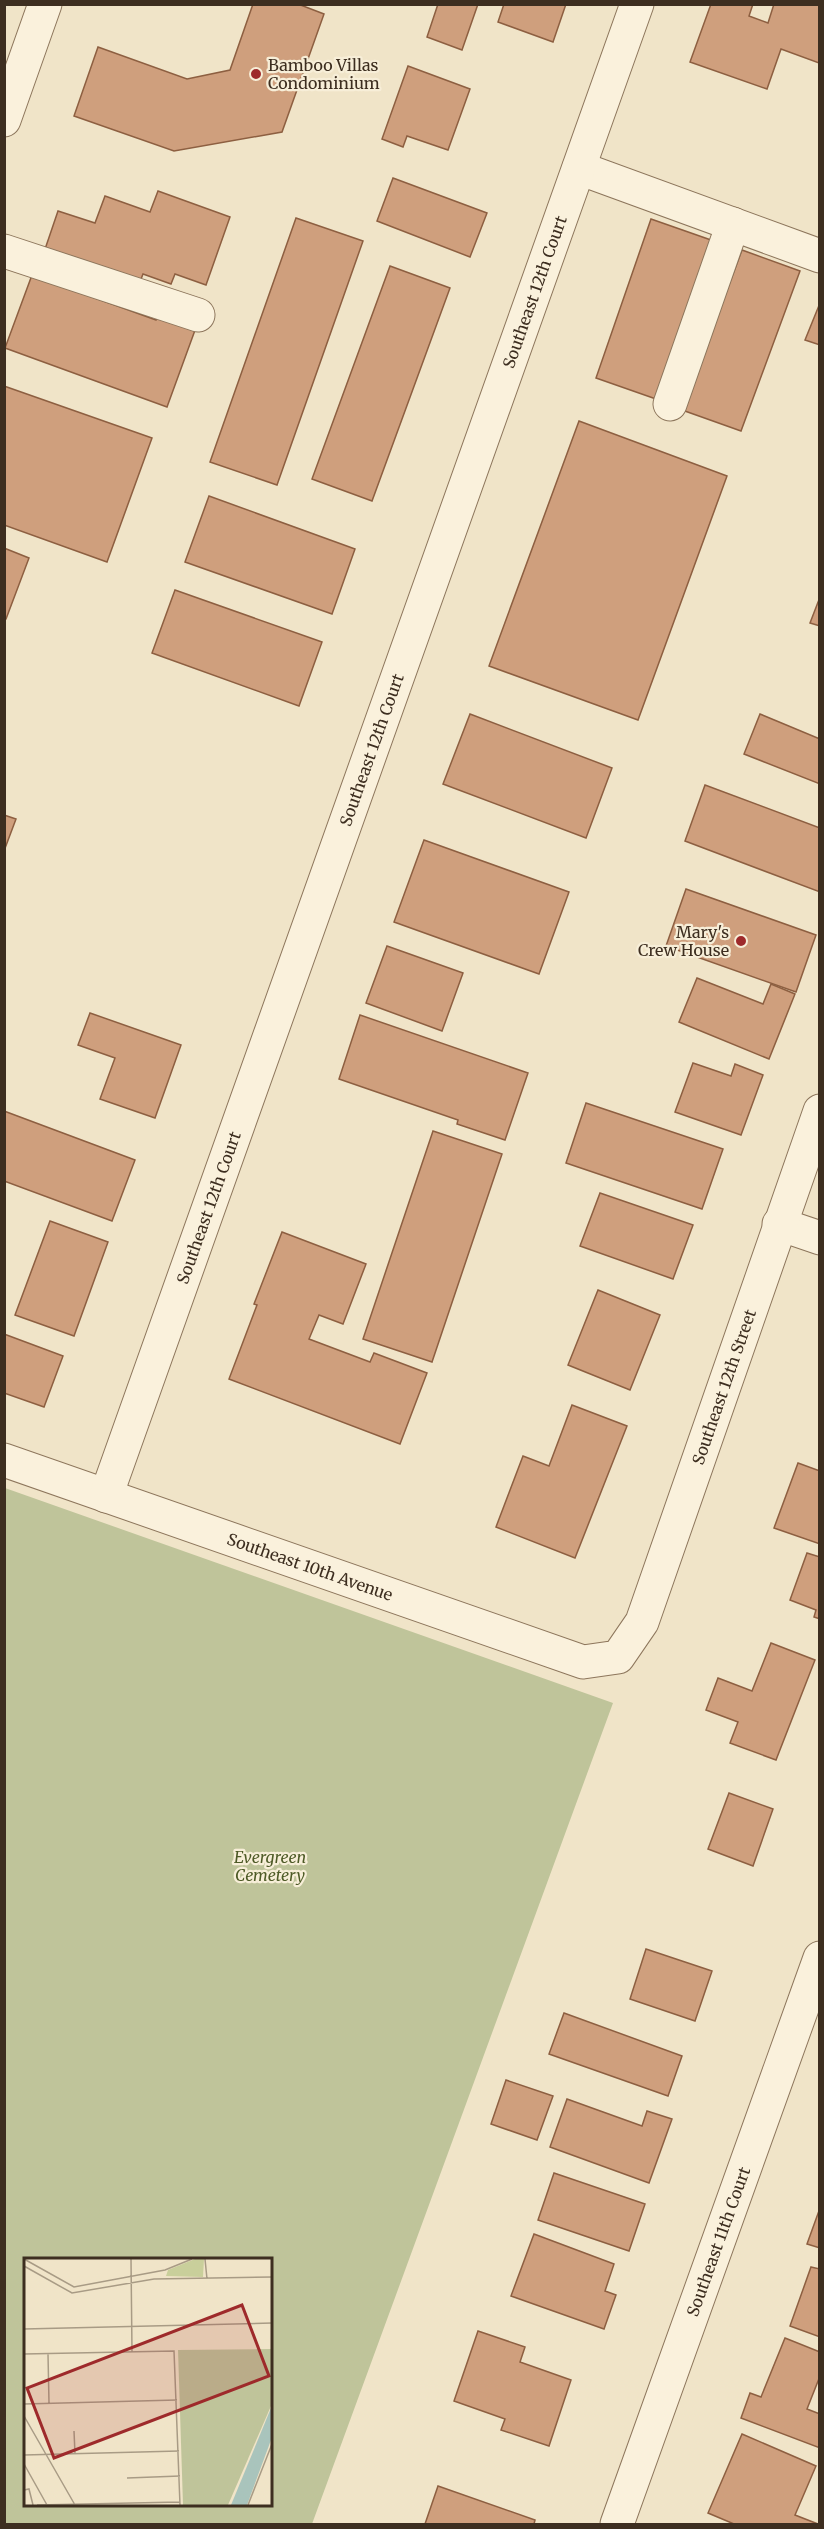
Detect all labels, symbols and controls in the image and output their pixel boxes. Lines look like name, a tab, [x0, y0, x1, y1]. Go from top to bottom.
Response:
place label: Bamboo Villas Condominium	[268, 55, 380, 93]
marker: Bamboo Villas Condominium	[249, 67, 263, 81]
street label: Southeast 12th Court	[498, 212, 571, 371]
street label: Southeast 12th Court	[335, 670, 408, 829]
place label: Mary's Crew House	[638, 922, 729, 960]
marker: Mary's Crew House	[734, 934, 748, 948]
street label: Southeast 12th Court	[172, 1128, 245, 1287]
street label: Southeast 12th Street	[688, 1306, 760, 1467]
street label: Southeast 10th Avenue	[224, 1529, 395, 1605]
park label: Evergreen Cemetery	[234, 1847, 306, 1885]
street label: Southeast 11th Court	[682, 2163, 755, 2319]
inset map	[24, 2258, 272, 2505]

